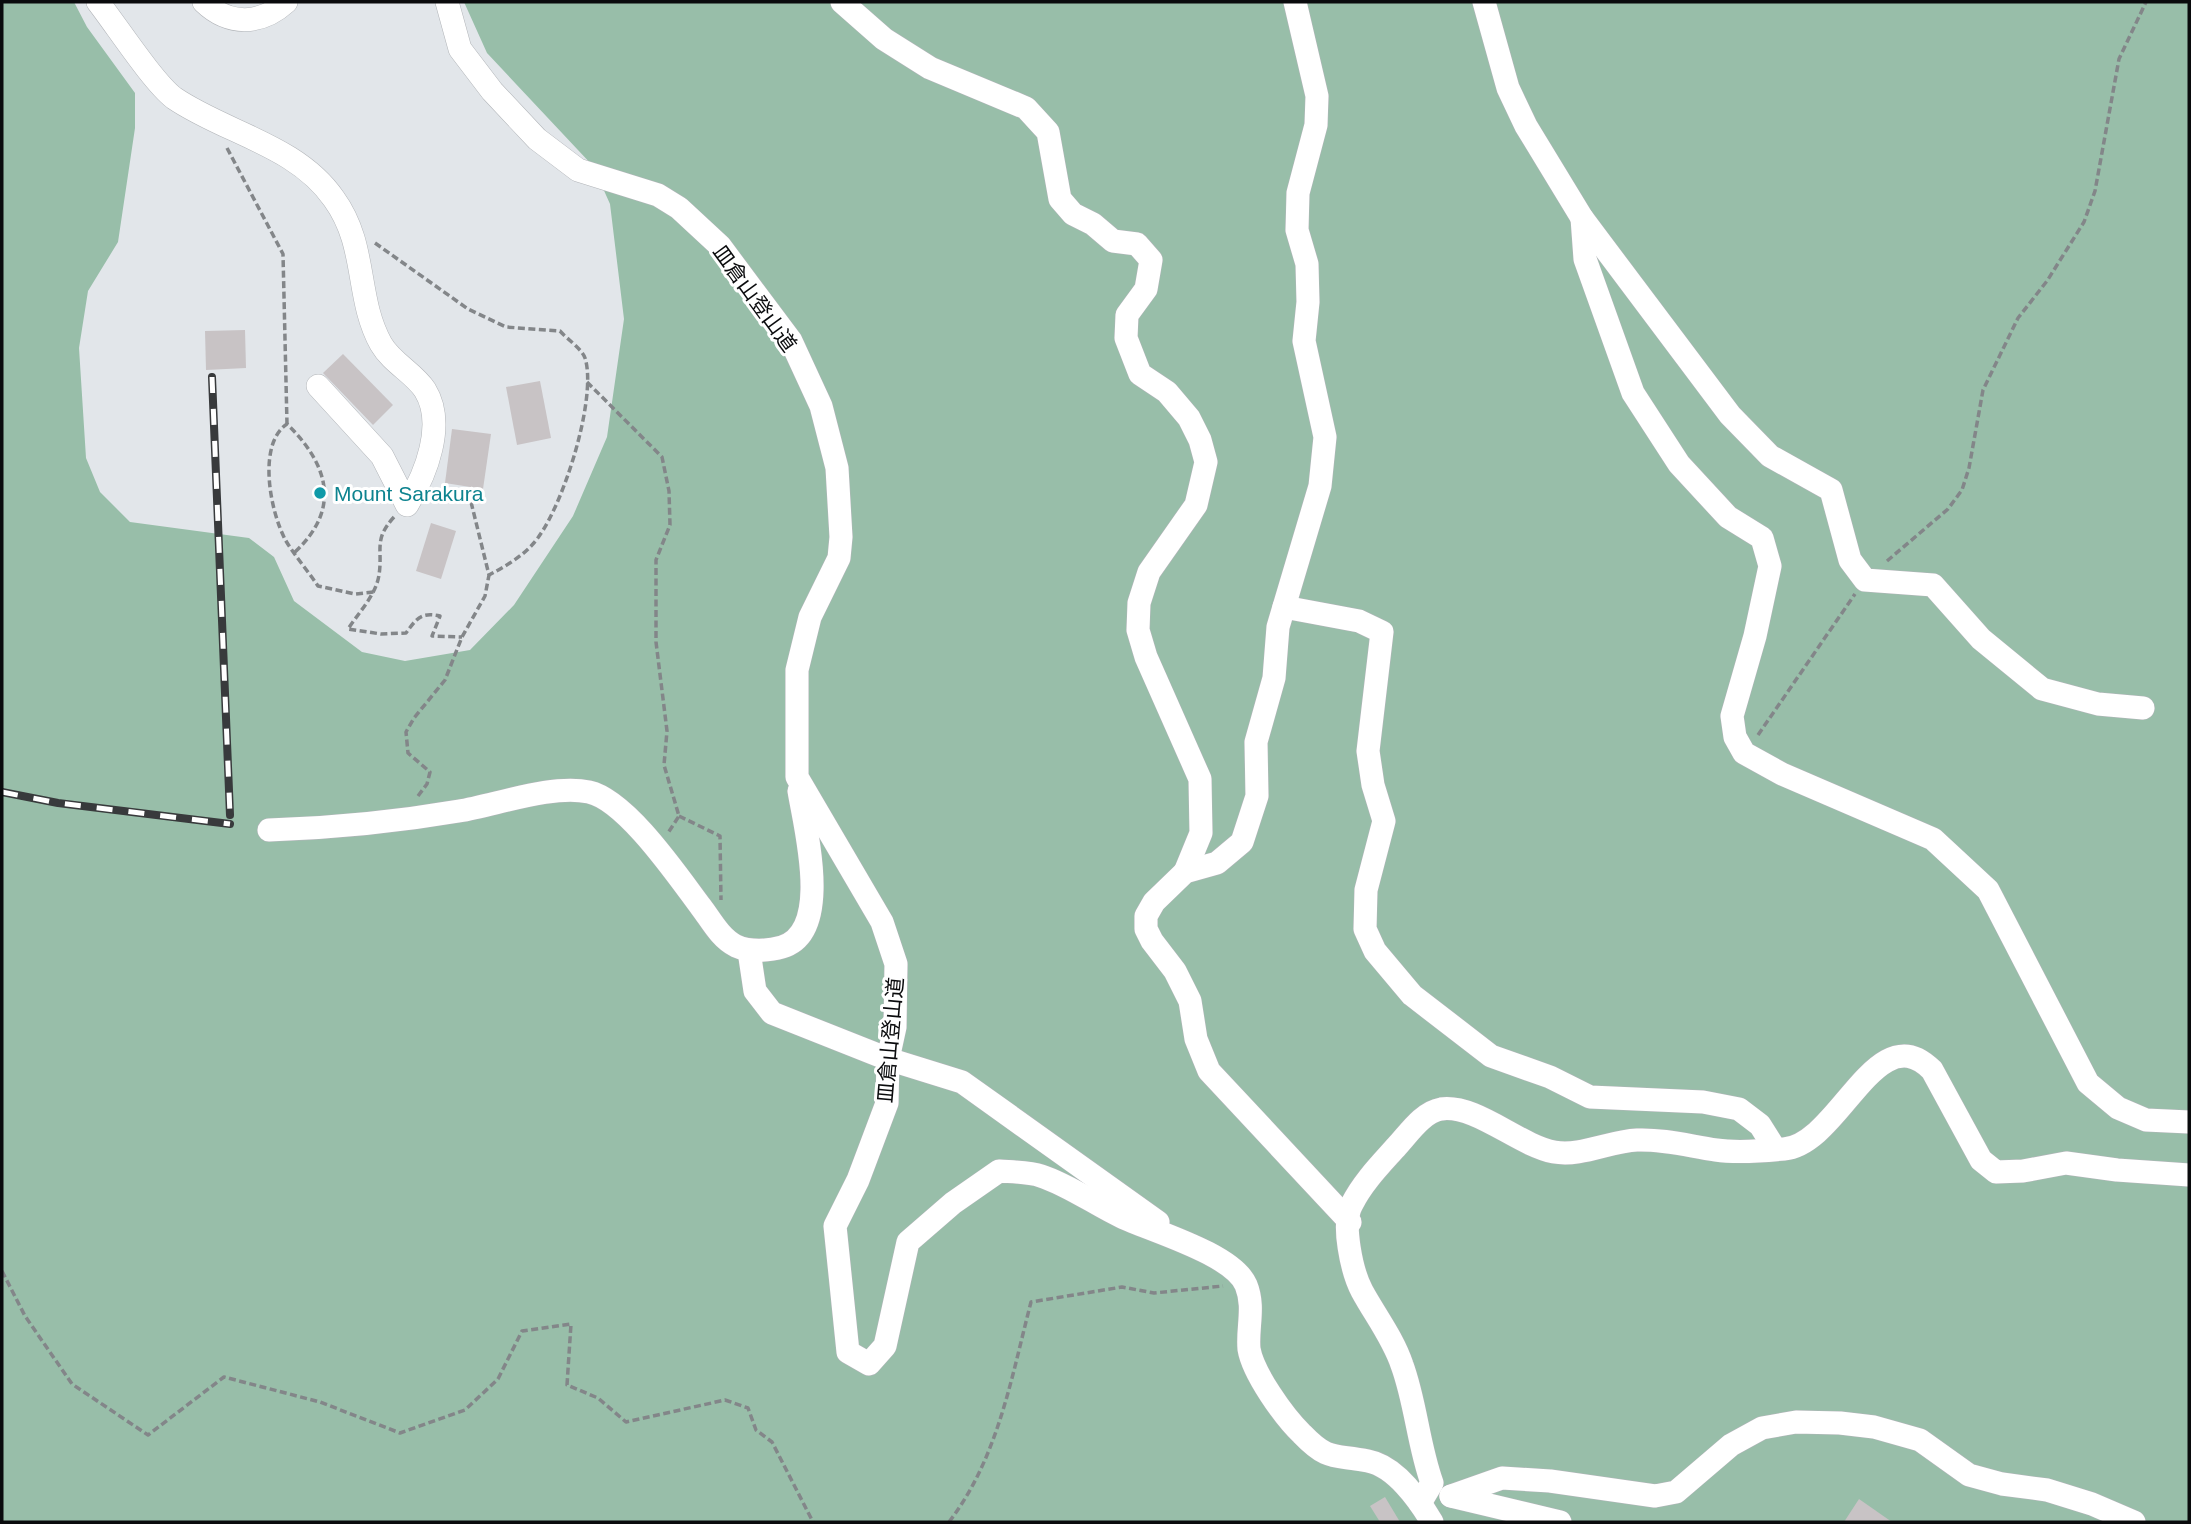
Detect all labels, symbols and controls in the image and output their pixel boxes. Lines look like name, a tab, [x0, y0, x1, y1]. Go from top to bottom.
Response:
street label: 皿倉山登山道	[709, 240, 801, 356]
place label: Mount Sarakura	[334, 482, 484, 505]
marker: Mount Sarakura	[312, 485, 328, 501]
street label: 皿倉山登山道	[873, 976, 907, 1104]

